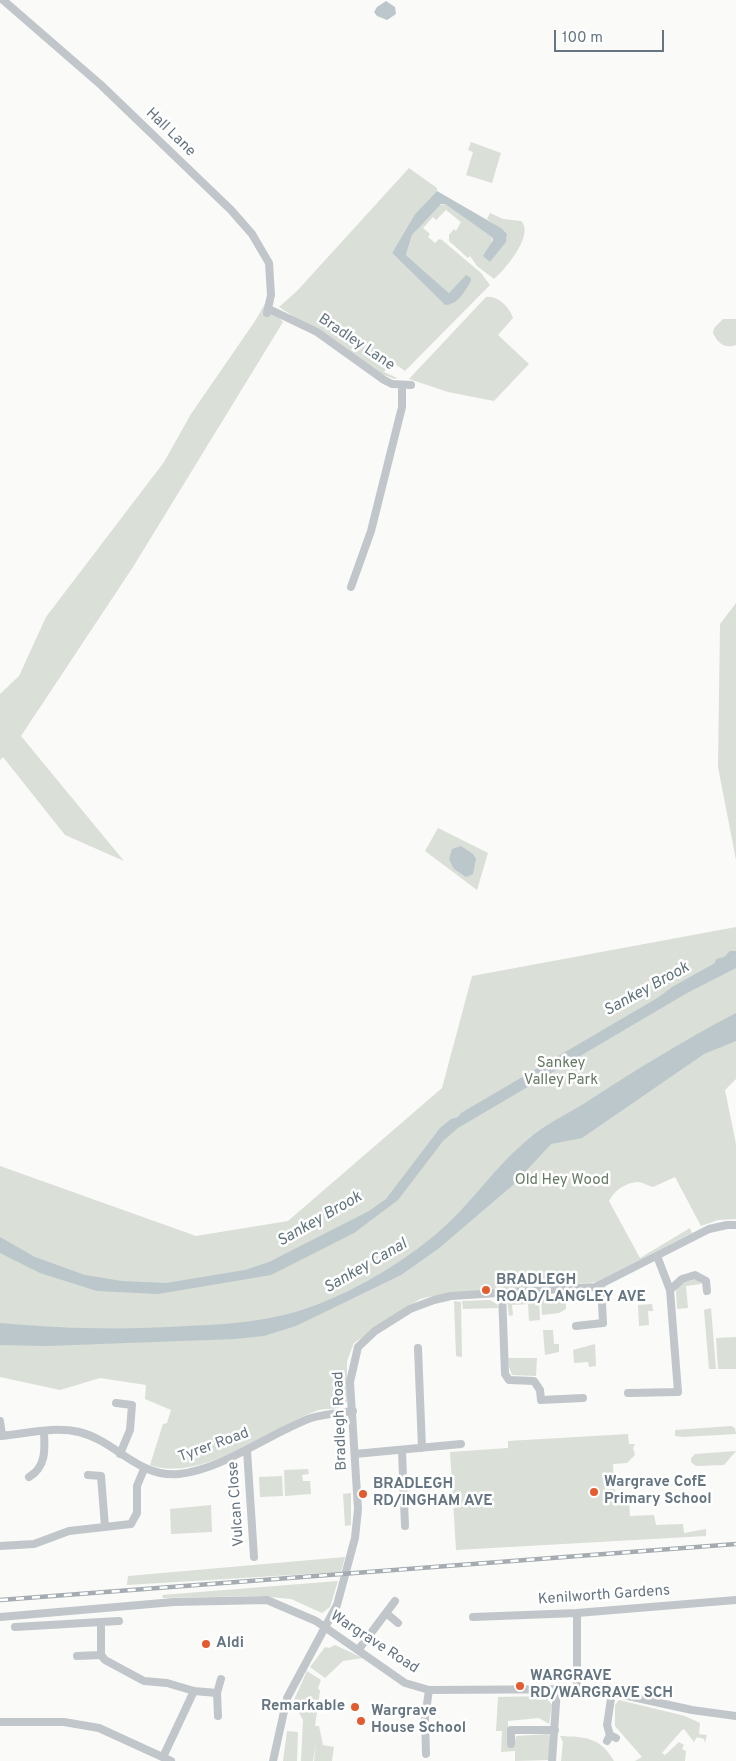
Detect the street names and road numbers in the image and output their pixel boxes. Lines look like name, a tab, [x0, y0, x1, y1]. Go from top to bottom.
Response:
street label: Hall Lane	[141, 105, 199, 161]
street label: Bradley Lane	[314, 311, 398, 375]
street label: Bradlegh Road	[330, 1371, 352, 1471]
street label: Tyrer Road	[176, 1425, 252, 1467]
street label: Vulcan Close	[225, 1461, 249, 1547]
street label: Kenilworth Gardens	[537, 1582, 671, 1610]
street label: Wargrave Road	[326, 1608, 422, 1678]

